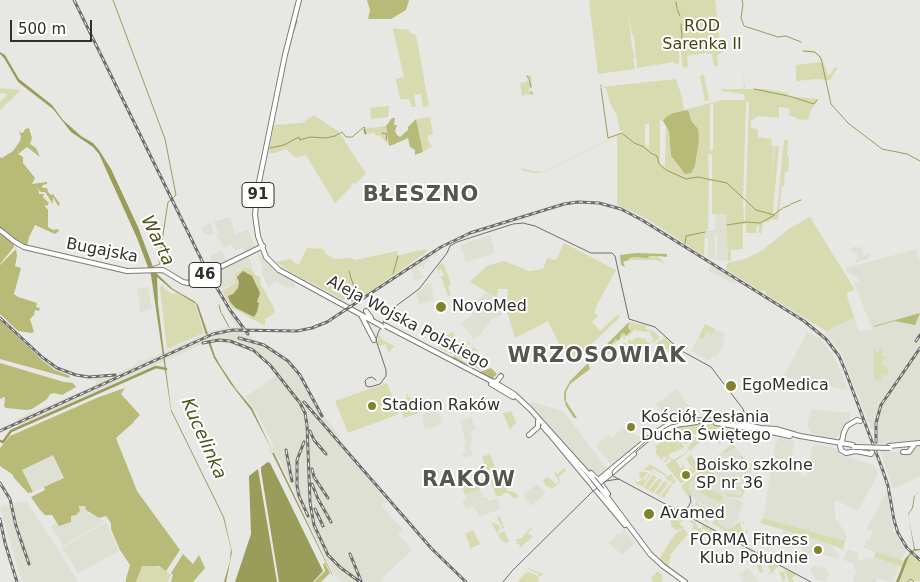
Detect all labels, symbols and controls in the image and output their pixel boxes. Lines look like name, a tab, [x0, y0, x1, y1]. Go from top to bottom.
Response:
scale bar	[12, 10, 95, 42]
park label: ROD Sarenka II	[662, 17, 742, 55]
text: 500 m	[18, 20, 66, 38]
road number: 91	[242, 182, 274, 208]
district label: BŁESZNO	[362, 183, 480, 209]
water label: Warta	[136, 212, 178, 270]
street label: Bugajska	[65, 235, 139, 267]
road number: 46	[189, 262, 221, 288]
street label: Aleja Wojska Polskiego	[324, 272, 492, 374]
place label: NovoMed	[452, 297, 527, 317]
marker: NovoMed	[434, 300, 448, 314]
district label: WRZOSOWIAK	[506, 344, 688, 370]
place label: EgoMedica	[742, 376, 829, 396]
marker: EgoMedica	[724, 379, 738, 393]
water label: Kucelinka	[176, 395, 230, 483]
place label: Stadion Raków	[382, 396, 500, 416]
marker: Stadion Raków	[366, 400, 378, 412]
place label: Kościół Zesłania Ducha Świętego	[641, 408, 771, 446]
marker: Kościół Zesłania Ducha Świętego	[625, 421, 637, 433]
place label: Boisko szkolne SP nr 36	[696, 456, 813, 494]
district label: RAKÓW	[421, 468, 517, 494]
marker: Boisko szkolne SP nr 36	[680, 469, 692, 481]
place label: Avamed	[660, 504, 725, 524]
marker: Avamed	[642, 507, 656, 521]
place label: FORMA Fitness Klub Południe	[690, 531, 808, 569]
marker: FORMA Fitness Klub Południe	[812, 544, 824, 556]

